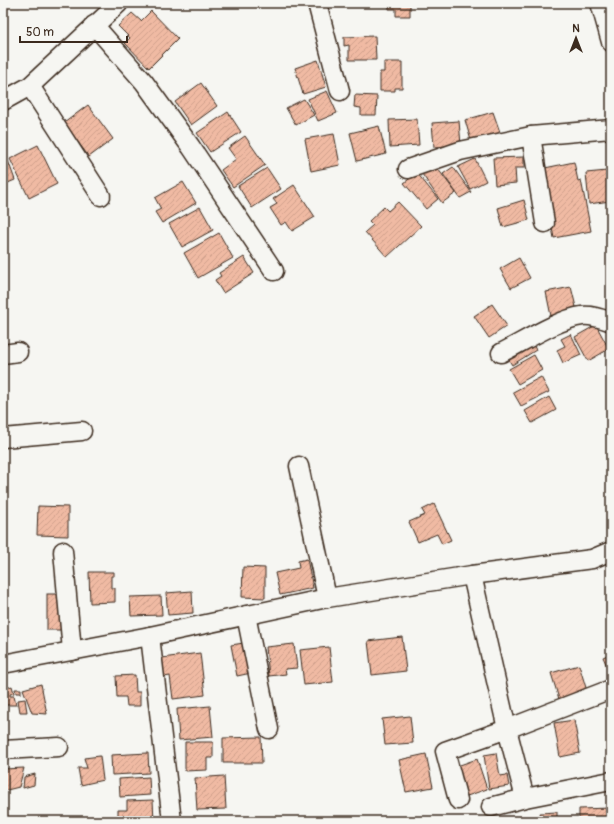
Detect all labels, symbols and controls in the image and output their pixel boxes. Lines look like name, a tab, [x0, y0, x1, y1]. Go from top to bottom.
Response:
scale bar	[20, 18, 127, 44]
north arrow	[556, 18, 596, 58]
text: N	[572, 22, 580, 35]
text: 50 m	[26, 25, 54, 40]

